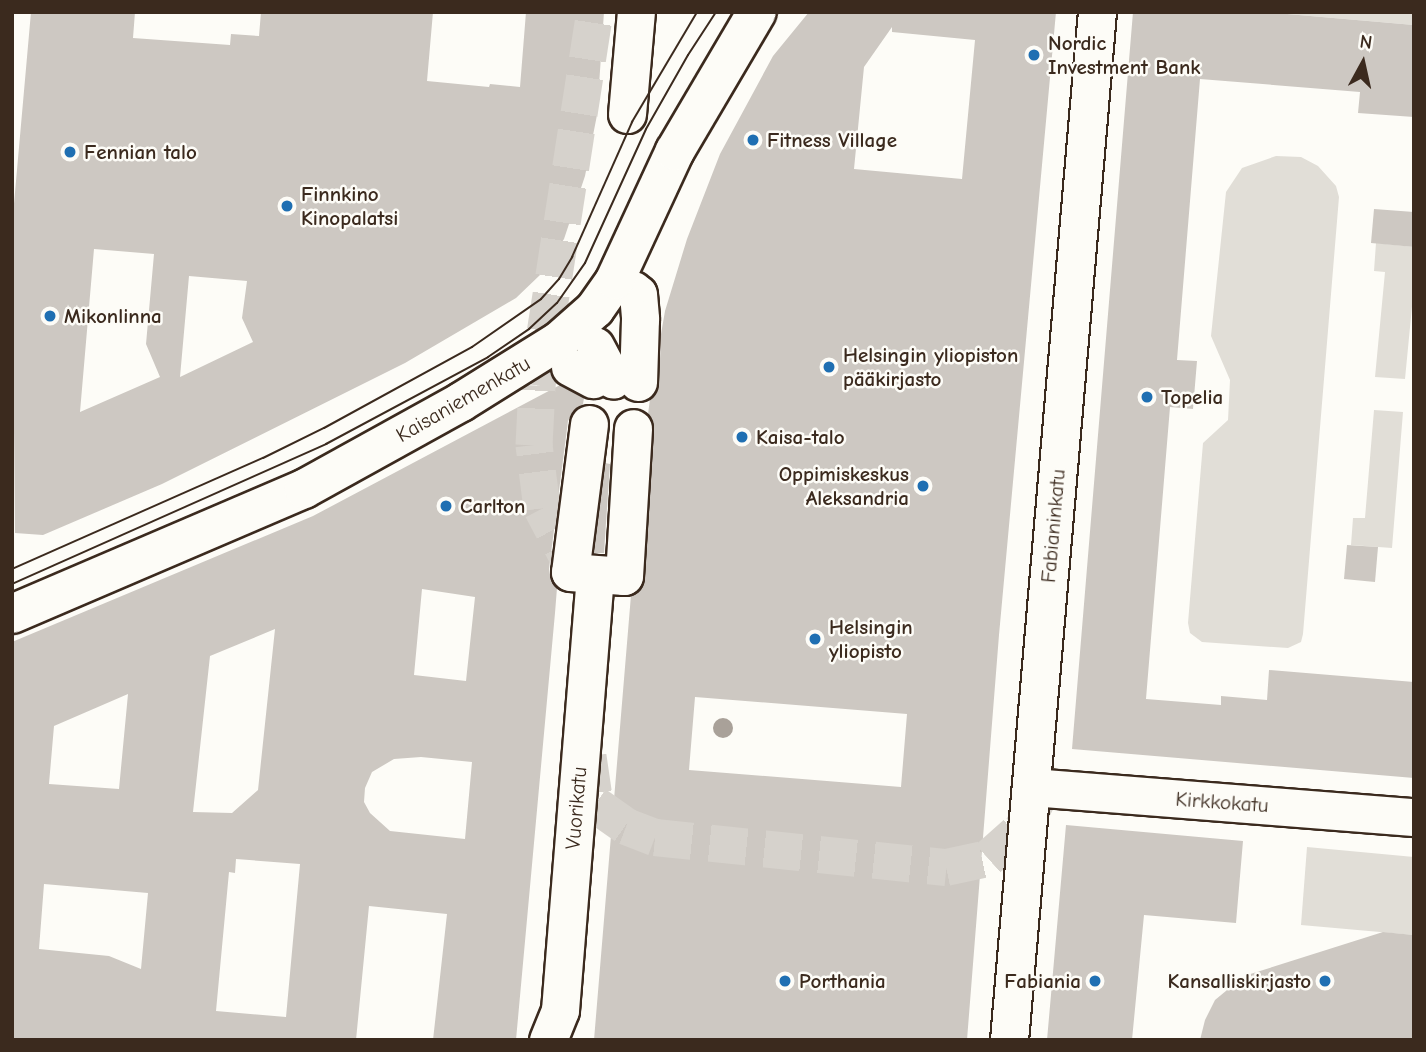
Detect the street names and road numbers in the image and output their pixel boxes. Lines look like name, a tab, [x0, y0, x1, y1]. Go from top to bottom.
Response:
street label: Kaisaniemenkatu	[392, 350, 534, 448]
street label: Fabianinkatu	[1035, 468, 1071, 584]
street label: Vuorikatu	[560, 766, 592, 850]
street label: Kirkkokatu	[1175, 786, 1269, 818]

